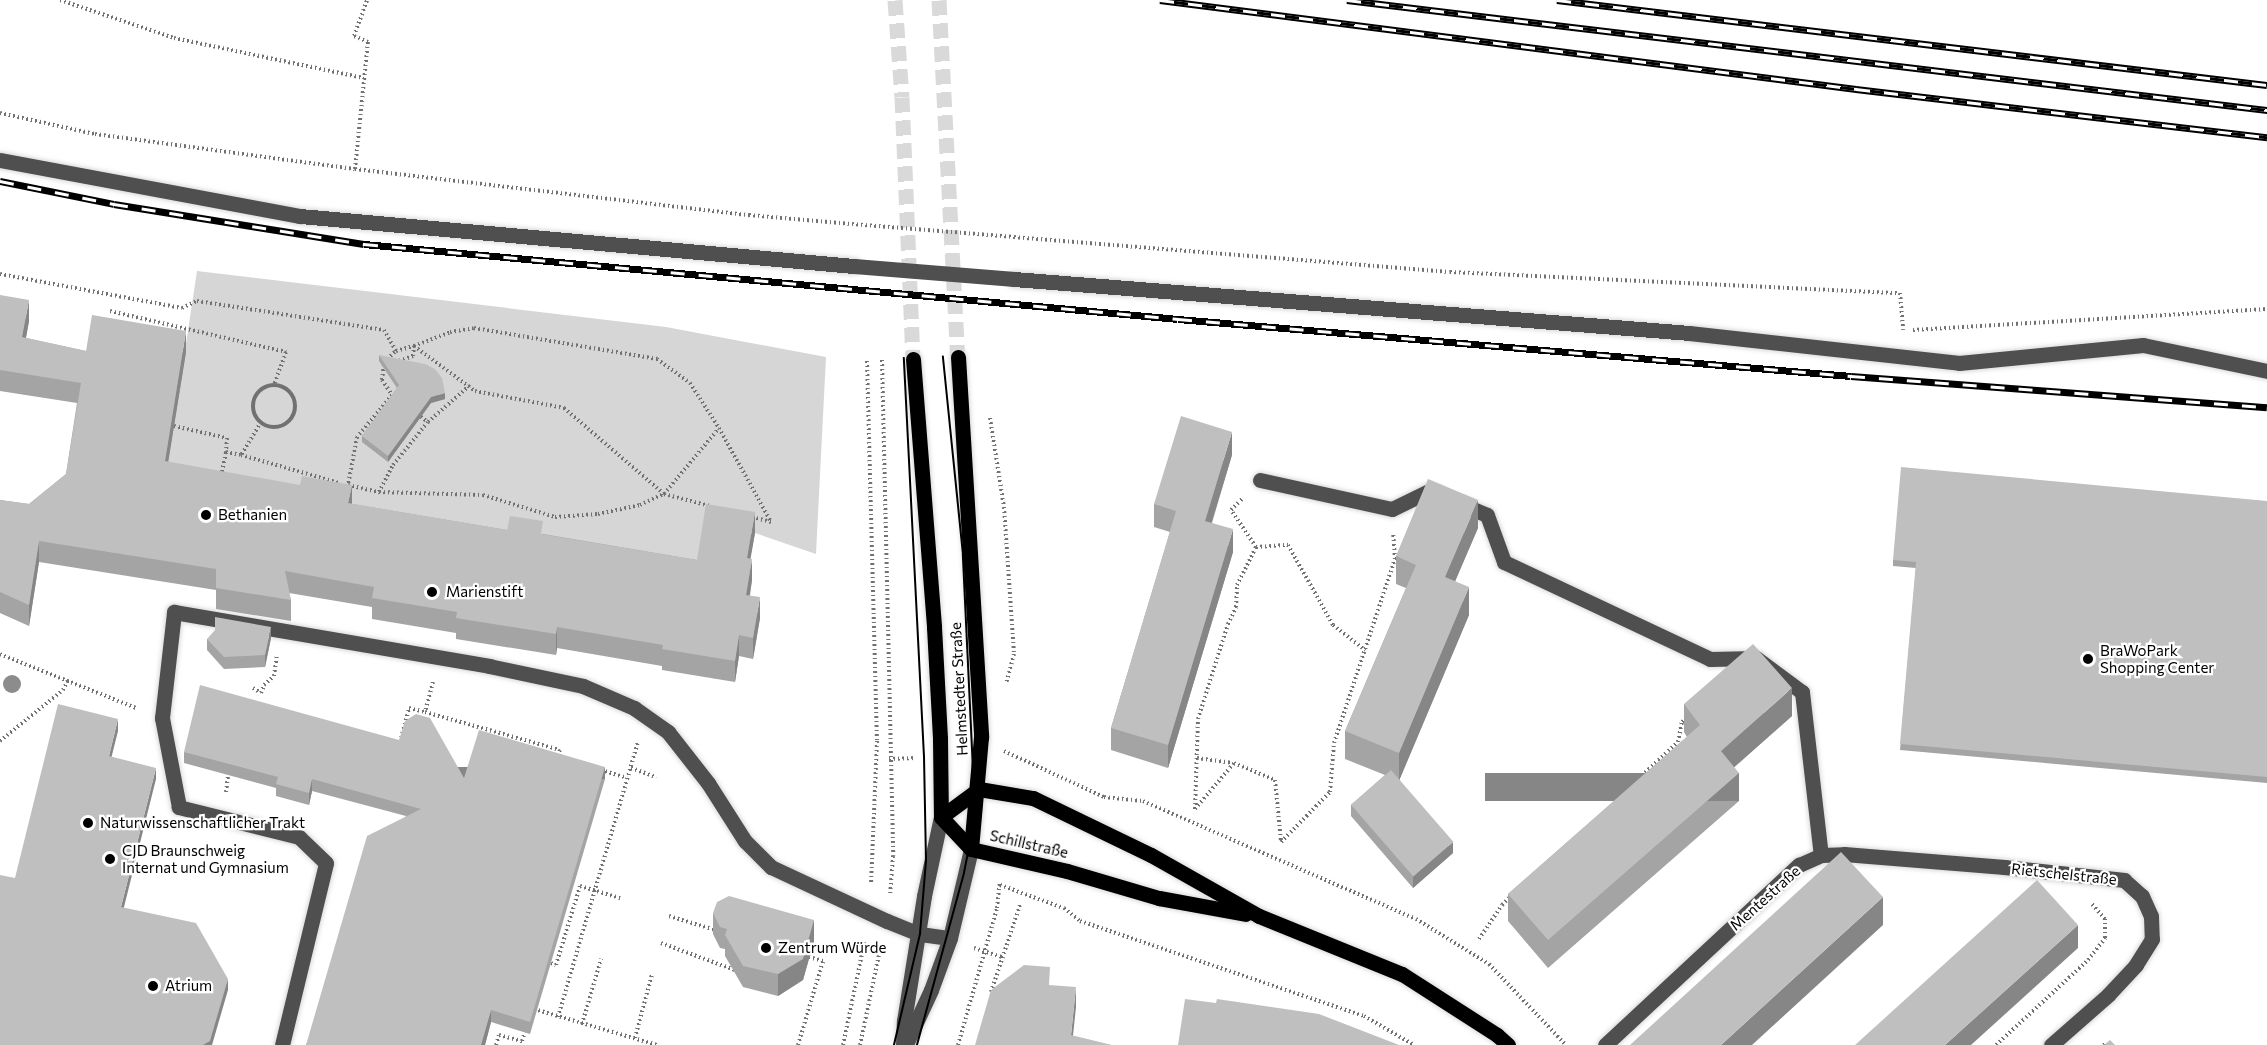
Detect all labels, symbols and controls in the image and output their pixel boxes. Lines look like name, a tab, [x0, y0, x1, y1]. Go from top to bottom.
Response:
place label: Bethanien	[218, 506, 287, 524]
marker: Bethanien	[199, 508, 213, 522]
marker: Marienstift	[423, 583, 441, 601]
place label: Marienstift	[446, 583, 523, 601]
street label: Helmstedter Straße	[947, 622, 971, 756]
place label: BraWoPark Shopping Center	[2100, 641, 2214, 676]
marker: BraWoPark Shopping Center	[2081, 652, 2095, 666]
place label: Naturwissenschaftlicher Trakt	[100, 814, 305, 832]
marker: Naturwissenschaftlicher Trakt	[81, 816, 95, 830]
street label: Schillstraße	[988, 826, 1070, 862]
place label: CJD Braunschweig Internat und Gymnasium	[122, 841, 289, 876]
marker: CJD Braunschweig Internat und Gymnasium	[103, 852, 117, 866]
street label: Rietschelstraße	[2010, 860, 2118, 888]
street label: Mentestraße	[1726, 862, 1804, 934]
place label: Zentrum Würde	[778, 939, 886, 957]
marker: Zentrum Würde	[759, 941, 773, 955]
place label: Atrium	[165, 977, 212, 995]
marker: Atrium	[146, 979, 160, 993]

